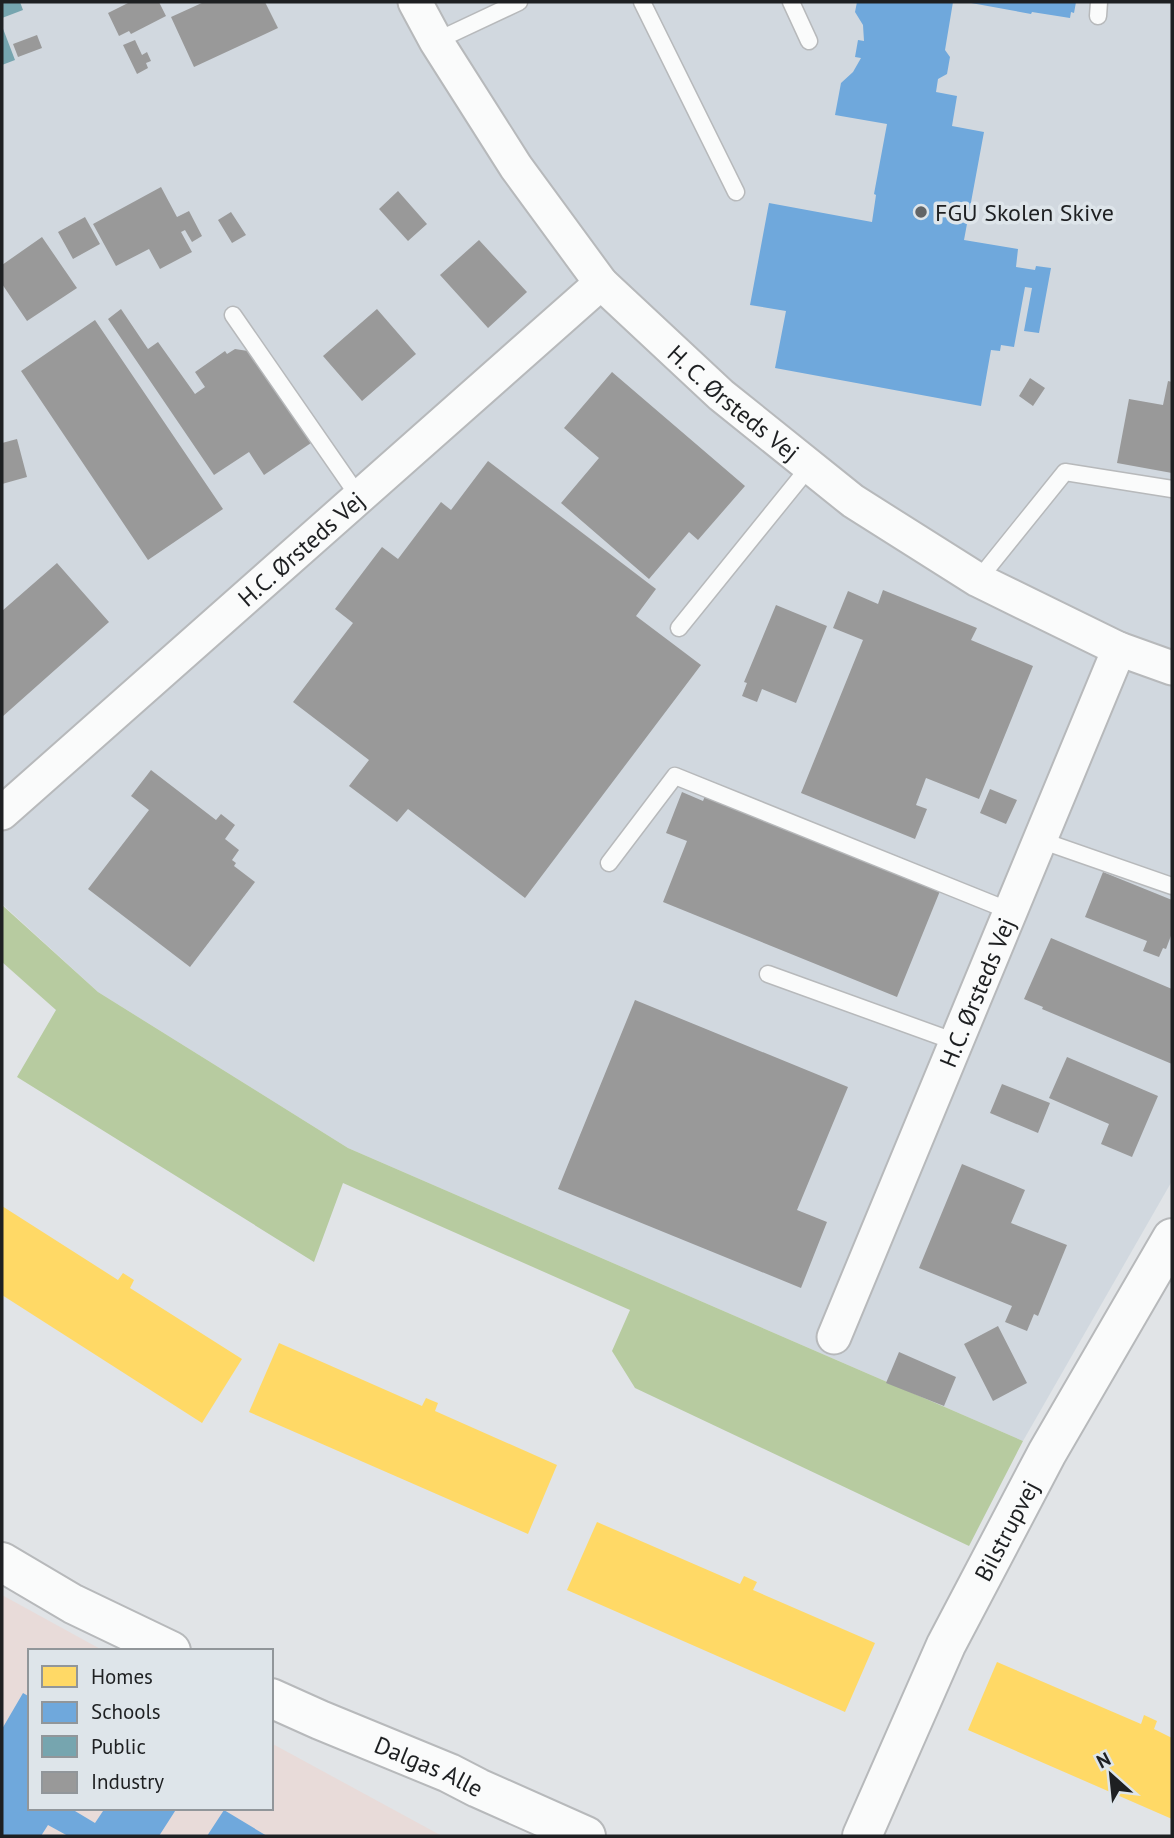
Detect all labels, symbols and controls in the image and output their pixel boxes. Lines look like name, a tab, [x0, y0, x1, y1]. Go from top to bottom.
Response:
place label: FGU Skolen Skive	[935, 197, 1114, 228]
marker: FGU Skolen Skive	[913, 204, 929, 220]
street label: H. C. Ørsteds Vej	[661, 338, 806, 467]
street label: H.C. Ørsteds Vej	[231, 484, 371, 613]
street label: H.C. Ørsteds Vej	[932, 913, 1022, 1072]
street label: Bilstrupvej	[967, 1475, 1045, 1586]
legend	[28, 1649, 273, 1810]
text: Homes	[91, 1663, 153, 1690]
text: Schools	[91, 1698, 161, 1725]
street label: Dalgas Alle	[370, 1729, 489, 1804]
text: Public	[91, 1733, 146, 1760]
north arrow	[1076, 1740, 1146, 1810]
text: N	[1092, 1746, 1114, 1773]
text: Industry	[91, 1768, 164, 1795]

